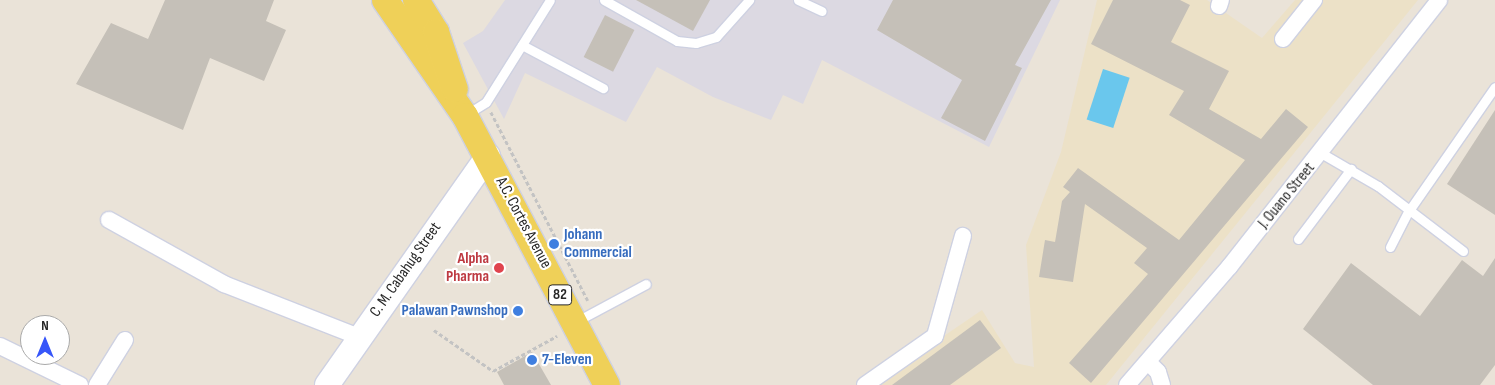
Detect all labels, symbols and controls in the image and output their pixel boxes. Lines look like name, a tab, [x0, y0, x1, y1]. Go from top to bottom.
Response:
street label: J. Ouano Street	[1255, 159, 1319, 233]
street label: A.C. Cortes Avenue	[491, 174, 555, 272]
street label: C. M. Cabahug Street	[366, 219, 446, 321]
place label: Johann Commercial	[564, 225, 632, 263]
marker: Johann Commercial	[548, 238, 560, 250]
place label: Alpha Pharma	[446, 249, 489, 287]
marker: Alpha Pharma	[493, 262, 505, 274]
road number: 82	[548, 282, 572, 308]
place label: Palawan Pawnshop	[402, 301, 508, 321]
marker: Palawan Pawnshop	[512, 305, 524, 317]
north arrow	[20, 315, 70, 365]
text: N	[41, 317, 49, 334]
place label: 7-Eleven	[542, 350, 592, 370]
marker: 7-Eleven	[526, 354, 538, 366]

